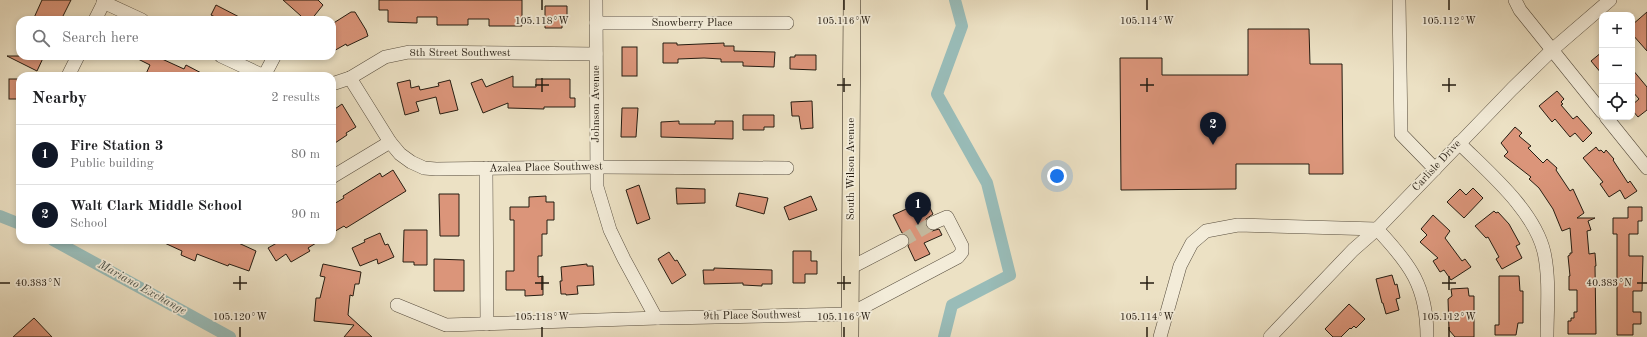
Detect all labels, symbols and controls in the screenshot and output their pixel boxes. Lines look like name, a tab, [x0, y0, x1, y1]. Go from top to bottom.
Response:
map controls	[1599, 12, 1635, 120]
button: +	[1599, 12, 1635, 48]
search box	[16, 16, 336, 60]
text: 105.118°W	[515, 16, 569, 26]
text: 105.116°W	[817, 16, 871, 26]
text: 105.114°W	[1120, 16, 1174, 26]
text: 105.112°W	[1422, 16, 1476, 26]
street label: Snowberry Place	[652, 18, 732, 29]
icon: search	[30, 27, 52, 49]
text: Search here	[62, 31, 139, 46]
street label: 8th Street Southwest	[409, 48, 511, 59]
button: −	[1599, 48, 1635, 84]
street label: Johnson Avenue	[591, 65, 602, 143]
button: locate	[1599, 84, 1635, 120]
text: Nearby	[32, 90, 87, 107]
text: 2 results	[271, 91, 320, 104]
pin: 2	[1200, 112, 1226, 145]
street label: South Wilson Avenue	[846, 118, 857, 220]
street label: Carlisle Drive	[1411, 138, 1463, 194]
text: Fire Station 3	[70, 139, 163, 154]
text: 1	[41, 148, 49, 161]
text: 80 m	[291, 148, 320, 161]
text: Public building	[70, 157, 154, 170]
street label: Azalea Place Southwest	[489, 162, 603, 174]
your location	[1047, 166, 1067, 186]
pin: 1	[905, 192, 931, 225]
text: Walt Clark Middle School	[70, 199, 242, 214]
text: 2	[41, 208, 49, 221]
text: 90 m	[291, 208, 320, 221]
text: School	[70, 217, 107, 230]
water label: Mariano Exchange	[95, 258, 188, 317]
text: 40.383°N	[15, 278, 61, 288]
text: 40.383°N	[1586, 278, 1632, 288]
street label: 9th Place Southwest	[703, 310, 801, 322]
text: 105.120°W	[213, 312, 267, 322]
text: 105.118°W	[515, 312, 569, 322]
text: 105.116°W	[817, 312, 871, 322]
text: 105.114°W	[1120, 312, 1174, 322]
text: 105.112°W	[1422, 312, 1476, 322]

